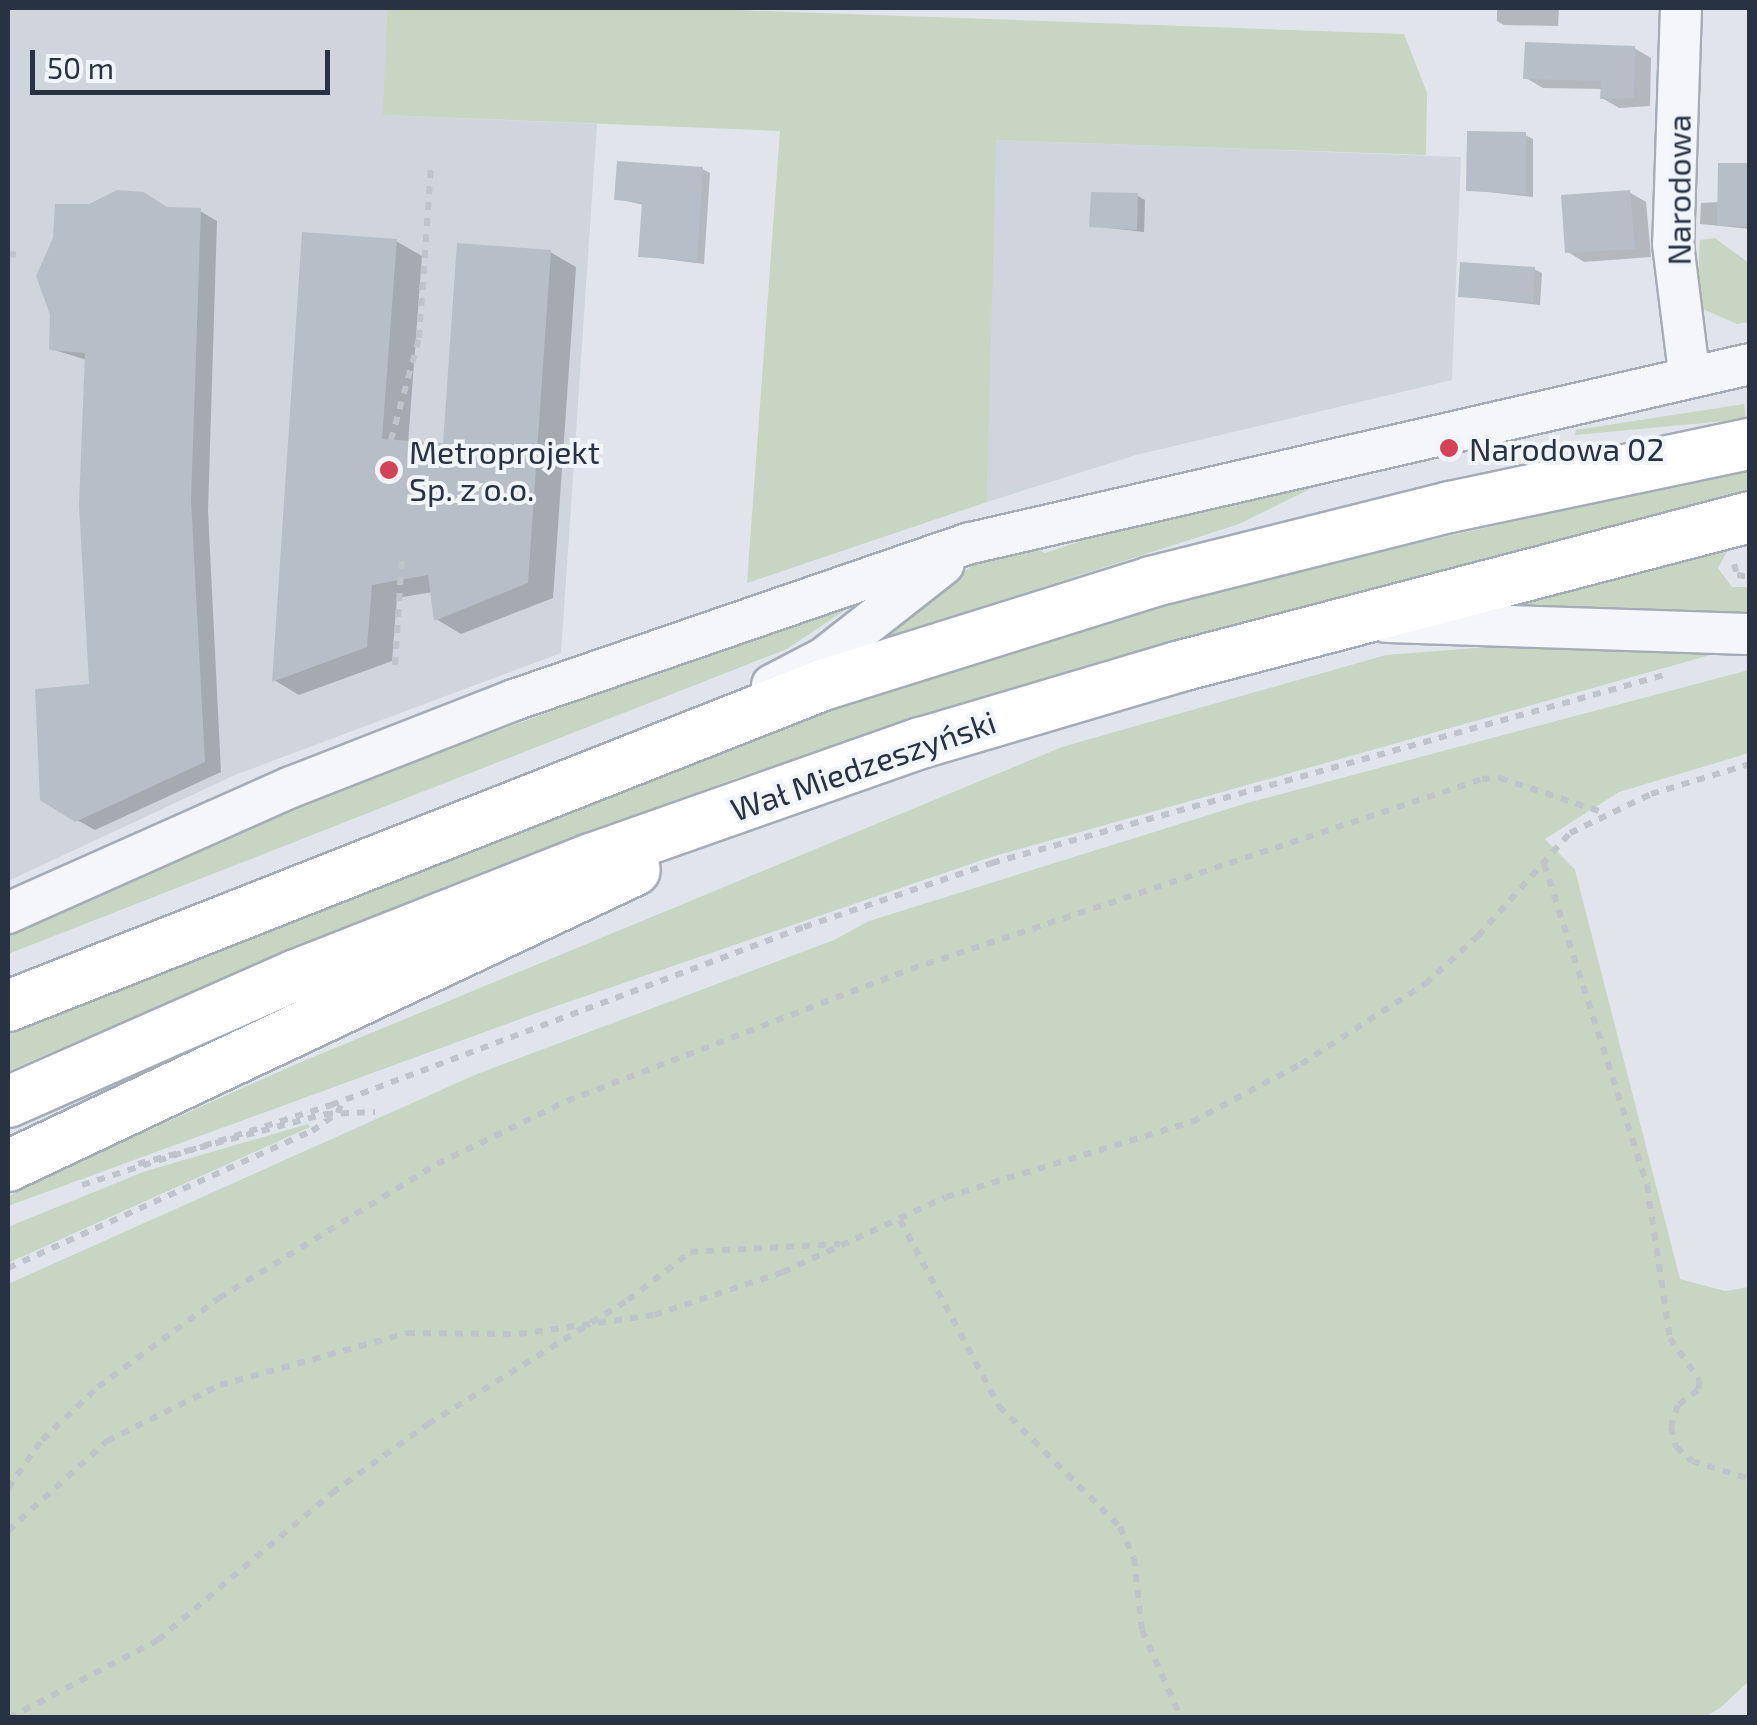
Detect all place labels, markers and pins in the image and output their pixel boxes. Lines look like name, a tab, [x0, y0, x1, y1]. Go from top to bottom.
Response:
place label: Narodowa 02	[1469, 429, 1664, 467]
place label: Metroprojekt Sp. z o.o.	[409, 433, 600, 508]
marker: Narodowa 02	[1438, 437, 1460, 459]
marker: Metroprojekt Sp. z o.o.	[378, 459, 400, 481]

